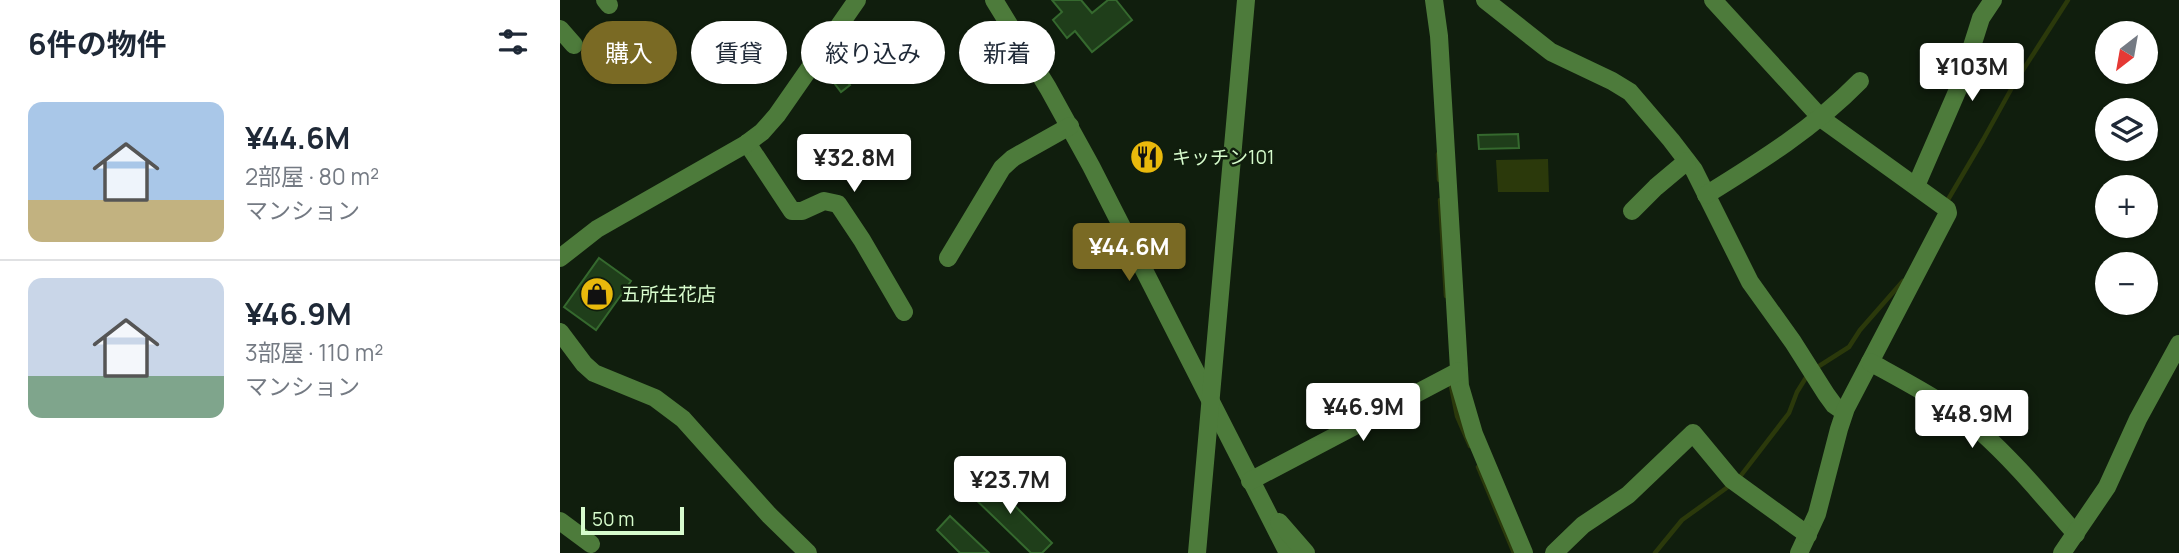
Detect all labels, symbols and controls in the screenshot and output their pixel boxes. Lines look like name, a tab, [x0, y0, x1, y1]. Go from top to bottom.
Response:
chip: 購入	[581, 21, 677, 84]
chip: 賃貸	[691, 21, 787, 84]
chip: 絞り込み	[801, 21, 945, 84]
chip: 新着	[959, 21, 1055, 84]
north arrow	[2095, 21, 2158, 84]
map controls	[2095, 21, 2158, 315]
text: 6件の物件	[28, 23, 167, 64]
icon: filters	[494, 23, 532, 61]
pin: ¥103M	[1923, 43, 2021, 103]
text: ¥103M	[1936, 50, 2008, 82]
button: layers	[2095, 98, 2158, 161]
text: ¥44.6M	[245, 117, 350, 158]
icon: home	[84, 130, 168, 214]
pin: ¥32.8M	[797, 134, 911, 194]
restaurant icon: キッチン101	[1128, 138, 1166, 176]
text: ¥32.8M	[813, 141, 895, 173]
place label: キッチン101	[1172, 144, 1274, 170]
text: 2部屋 · 80 m²	[245, 160, 379, 192]
button: +	[2095, 175, 2158, 238]
text: マンション	[245, 194, 360, 226]
pin: ¥44.6M	[1072, 224, 1186, 283]
text: ¥44.6M	[1089, 230, 1169, 262]
button: −	[2095, 252, 2158, 315]
shop icon: 五所生花店	[578, 275, 616, 313]
place label: 五所生花店	[621, 281, 716, 307]
text: ¥46.9M	[245, 293, 352, 334]
icon: home	[84, 306, 168, 390]
text: 3部屋 · 110 m²	[245, 336, 383, 368]
text: マンション	[245, 370, 360, 402]
pin: ¥46.9M	[1306, 384, 1420, 443]
text: ¥46.9M	[1322, 390, 1404, 422]
pin: ¥48.9M	[1915, 391, 2029, 450]
text: ¥48.9M	[1931, 397, 2013, 429]
pin: ¥23.7M	[953, 456, 1067, 516]
text: ¥23.7M	[970, 463, 1050, 495]
scale bar	[581, 504, 684, 536]
text: 50 m	[592, 506, 634, 532]

